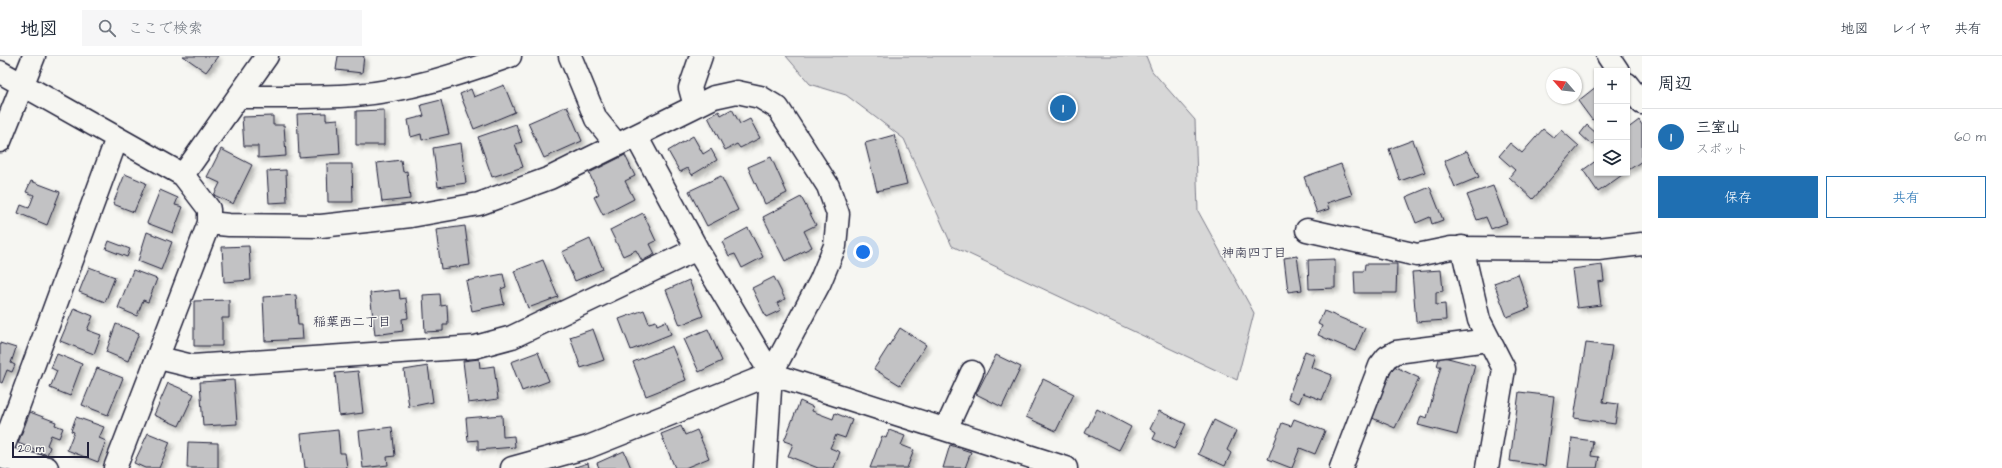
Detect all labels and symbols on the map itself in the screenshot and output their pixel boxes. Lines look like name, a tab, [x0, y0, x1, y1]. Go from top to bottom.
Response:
north arrow	[1546, 68, 1582, 104]
pin: 1	[1050, 93, 1076, 123]
your location	[853, 242, 873, 262]
district label: 神南四丁目	[1221, 244, 1287, 262]
district label: 稲葉西二丁目	[313, 313, 391, 331]
scale bar	[12, 440, 89, 459]

